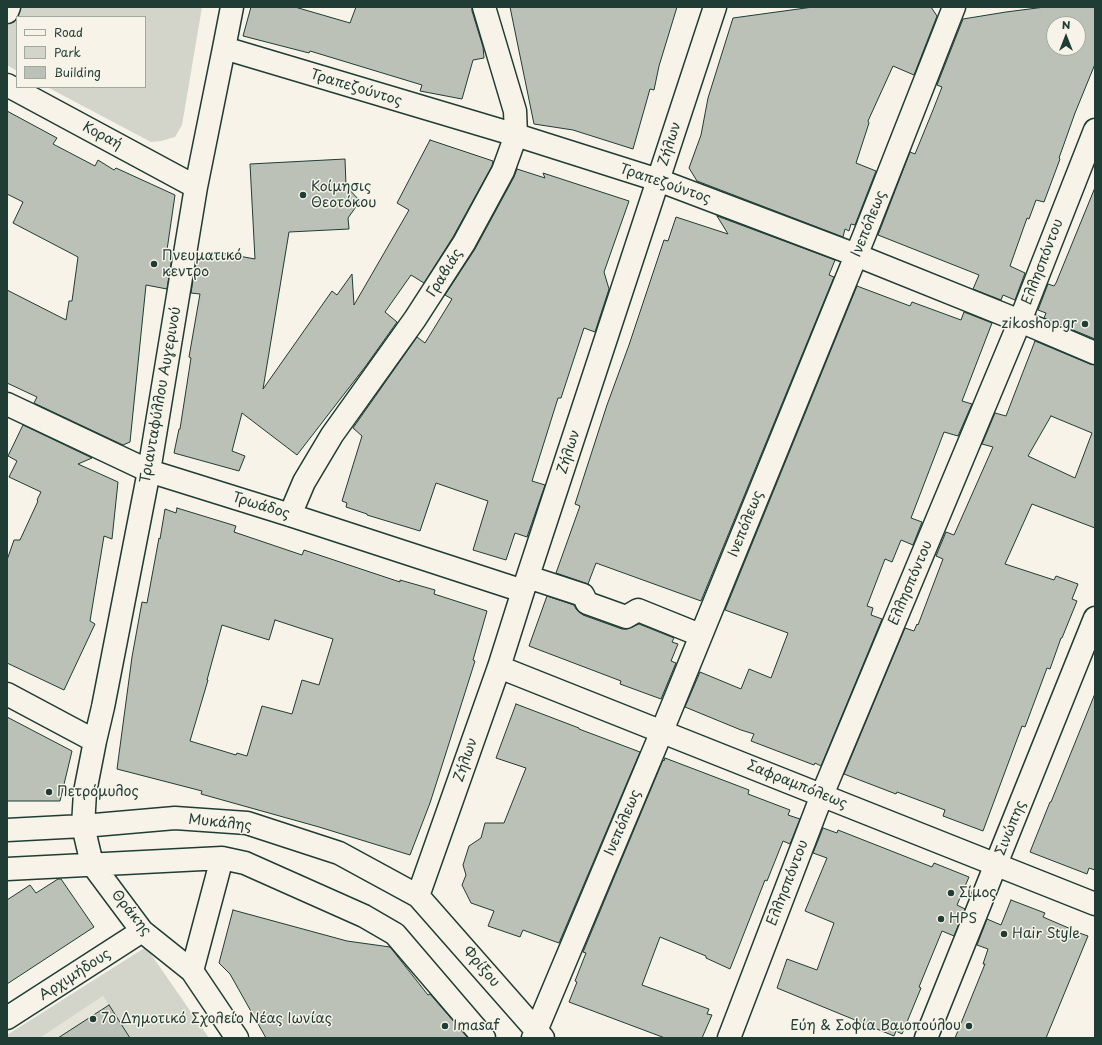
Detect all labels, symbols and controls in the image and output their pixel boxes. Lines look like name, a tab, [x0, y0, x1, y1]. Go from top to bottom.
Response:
legend	[16, 16, 146, 88]
north arrow	[1046, 16, 1086, 56]
text: N	[1062, 16, 1070, 33]
text: Road	[54, 23, 83, 41]
text: Park	[54, 43, 81, 61]
text: Building	[54, 63, 101, 81]
street label: Τραπεζούντος	[308, 66, 404, 110]
street label: Κοραή	[79, 119, 125, 153]
street label: Ζήλων	[655, 120, 685, 168]
street label: Τραπεζούντος	[617, 161, 713, 207]
place label: Κοίμησις Θεοτόκου	[311, 179, 376, 212]
street label: Ινεπόλεως	[848, 188, 890, 260]
marker: Κοίμησις Θεοτόκου	[298, 190, 308, 200]
street label: Ελλησπόντου	[1019, 217, 1067, 307]
street label: Γραβιάς	[424, 246, 466, 300]
place label: Πνευματικό κεντρο	[162, 248, 242, 280]
marker: Πνευματικό κεντρο	[149, 259, 159, 269]
street label: Τριανταφύλλου Αυγερινού	[137, 305, 185, 485]
place label: zikoshop.gr	[1002, 316, 1077, 332]
marker: zikoshop.gr	[1080, 319, 1090, 329]
street label: Ζήλων	[554, 428, 584, 476]
street label: Ινεπόλεως	[725, 488, 767, 560]
street label: Τρωάδος	[230, 489, 292, 523]
street label: Ελλησπόντου	[886, 538, 936, 628]
street label: Ζήλων	[451, 736, 481, 784]
street label: Σαφραμπόλεως	[744, 757, 850, 813]
place label: Πετρόμυλος	[57, 784, 139, 800]
marker: Πετρόμυλος	[44, 787, 54, 797]
street label: Ινεπόλεως	[602, 787, 644, 859]
street label: Σινώπης	[992, 798, 1030, 858]
street label: Μυκάλης	[188, 811, 252, 835]
street label: Ελλησπόντου	[764, 838, 812, 928]
place label: Σίμος	[959, 885, 997, 901]
street label: Θράκης	[108, 887, 154, 939]
marker: Σίμος	[946, 888, 956, 898]
place label: HPS	[949, 911, 977, 927]
marker: HPS	[936, 914, 946, 924]
place label: Hair Style	[1012, 926, 1080, 942]
marker: Hair Style	[999, 929, 1009, 939]
street label: Φρίξου	[459, 943, 503, 991]
street label: Αρχιμήδους	[36, 946, 114, 1004]
place label: 7ο Δημοτικό Σχολείο Νέας Ιωνίας	[101, 1011, 332, 1027]
marker: 7ο Δημοτικό Σχολείο Νέας Ιωνίας	[88, 1014, 98, 1024]
place label: Imasaf	[453, 1018, 499, 1034]
place label: Εύη & Σοφία Βαιοπούλου	[790, 1018, 961, 1034]
marker: Imasaf	[440, 1021, 450, 1031]
marker: Εύη & Σοφία Βαιοπούλου	[964, 1021, 974, 1031]

